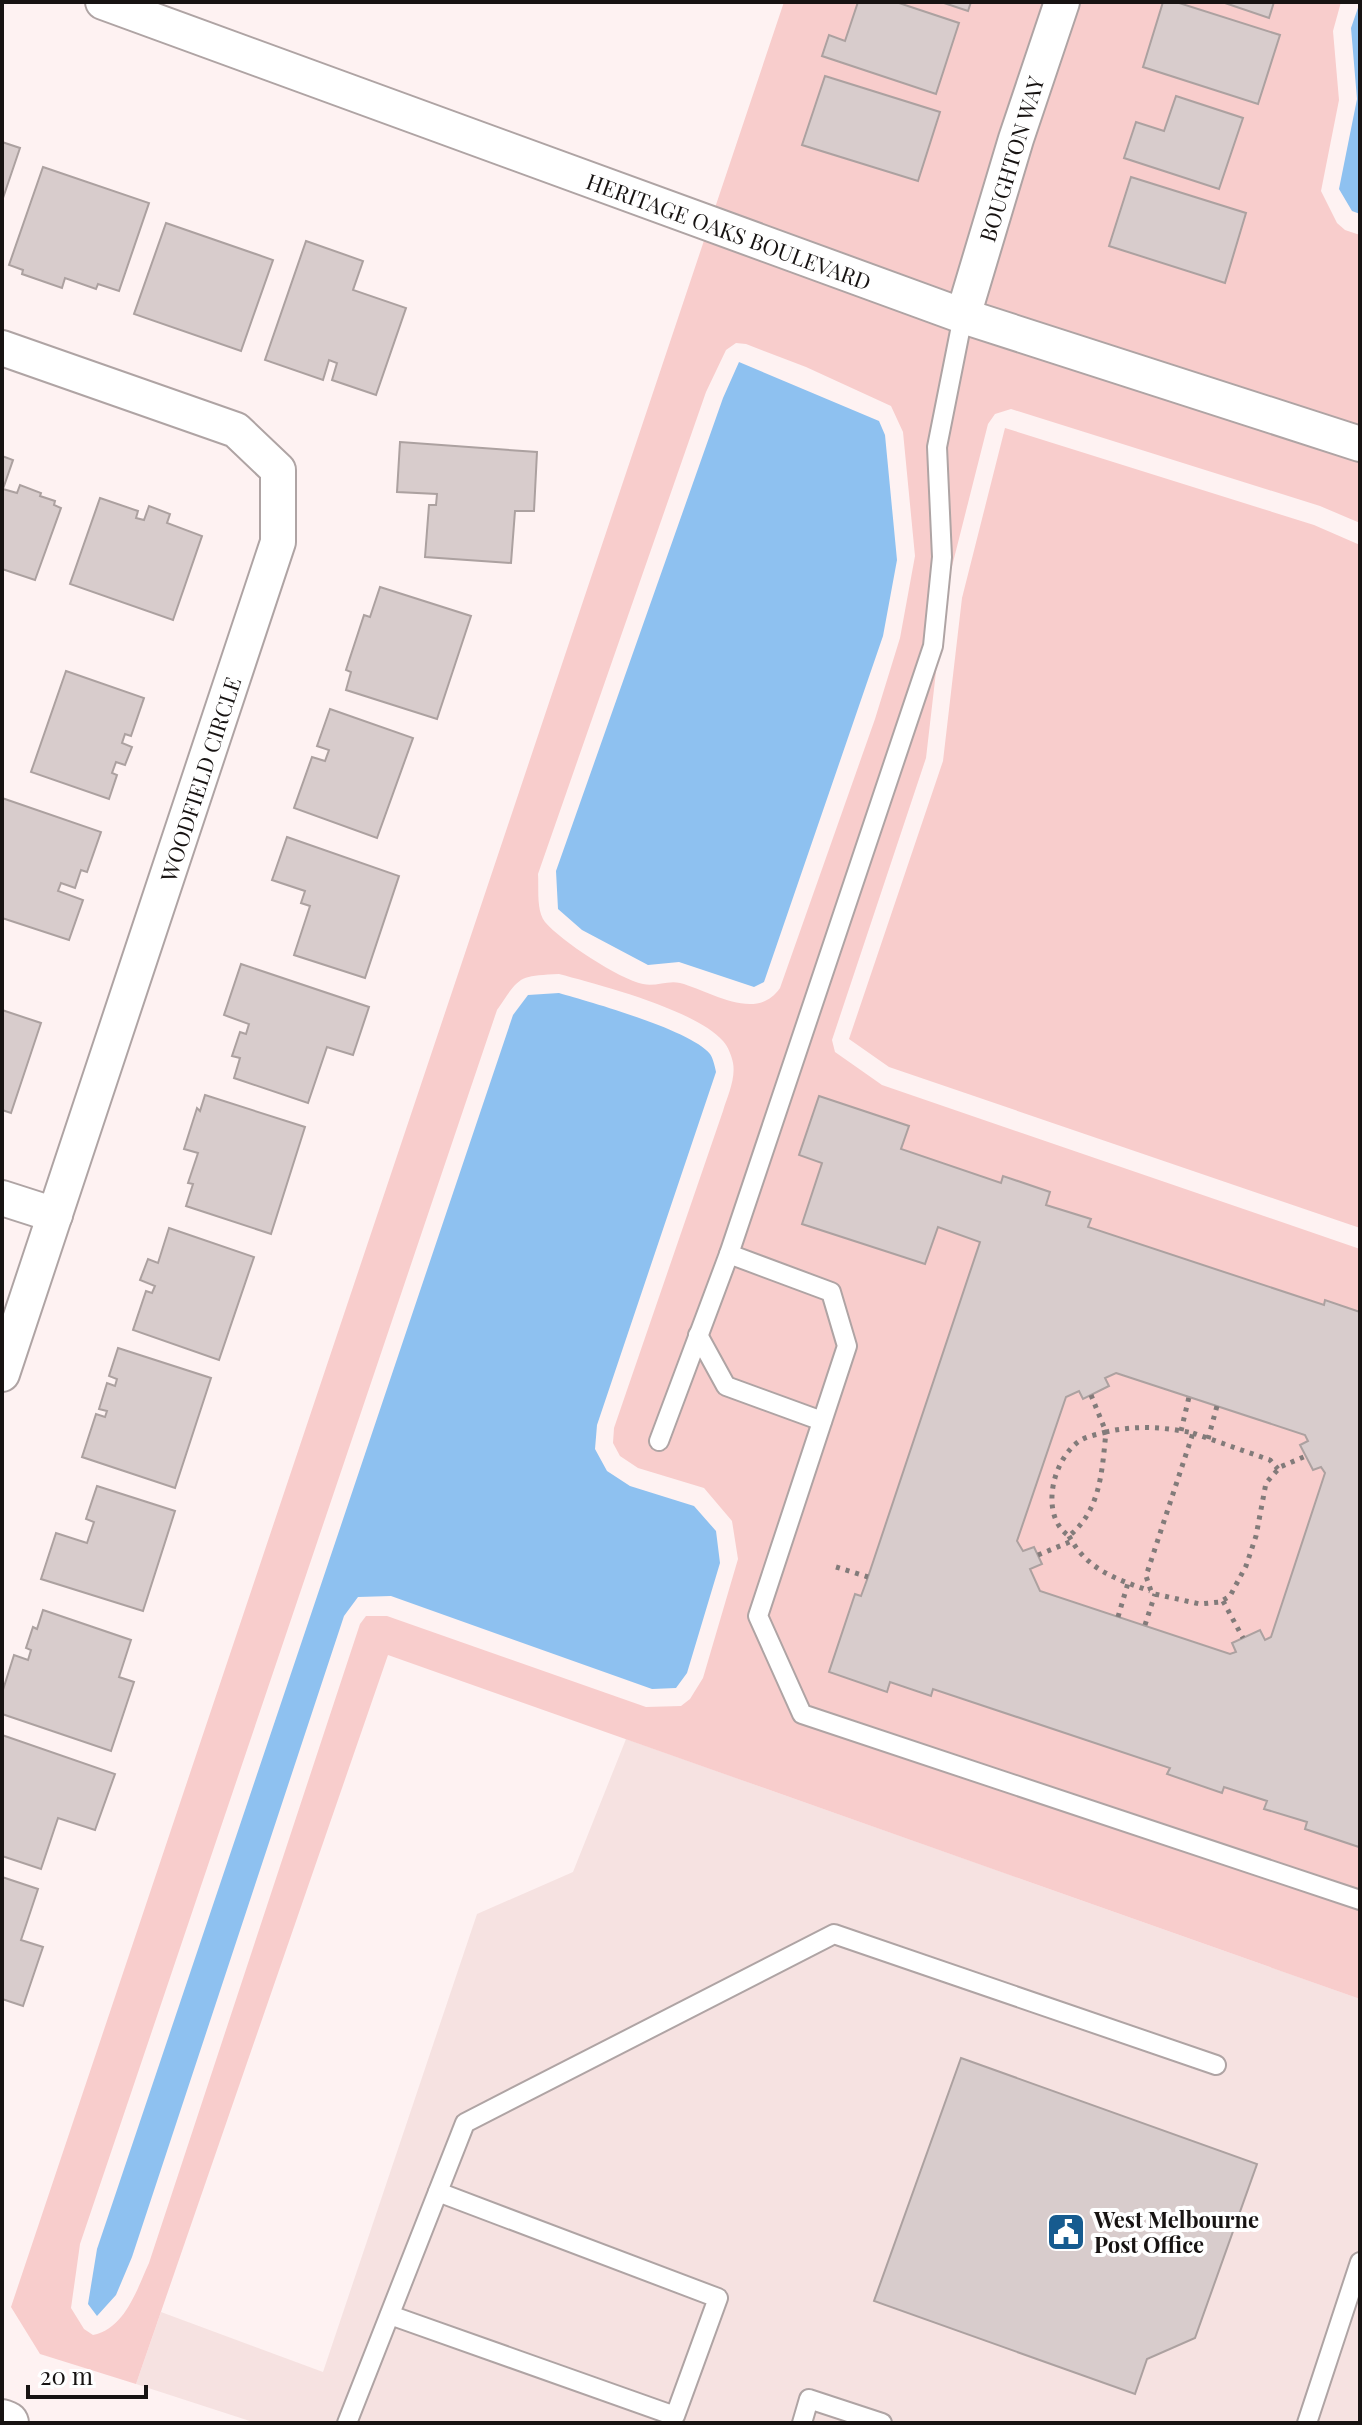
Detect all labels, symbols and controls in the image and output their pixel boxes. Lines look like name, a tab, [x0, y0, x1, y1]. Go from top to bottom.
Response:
street label: BOUGHTON WAY	[972, 73, 1050, 245]
street label: HERITAGE OAKS BOULEVARD	[583, 165, 875, 297]
street label: WOODFIELD CIRCLE	[152, 673, 247, 886]
place label: West Melbourne Post Office	[1093, 2204, 1259, 2259]
public building icon: West Melbourne Post Office	[1045, 2211, 1087, 2253]
scale bar	[28, 2349, 146, 2399]
text: 20 m	[40, 2359, 93, 2391]

